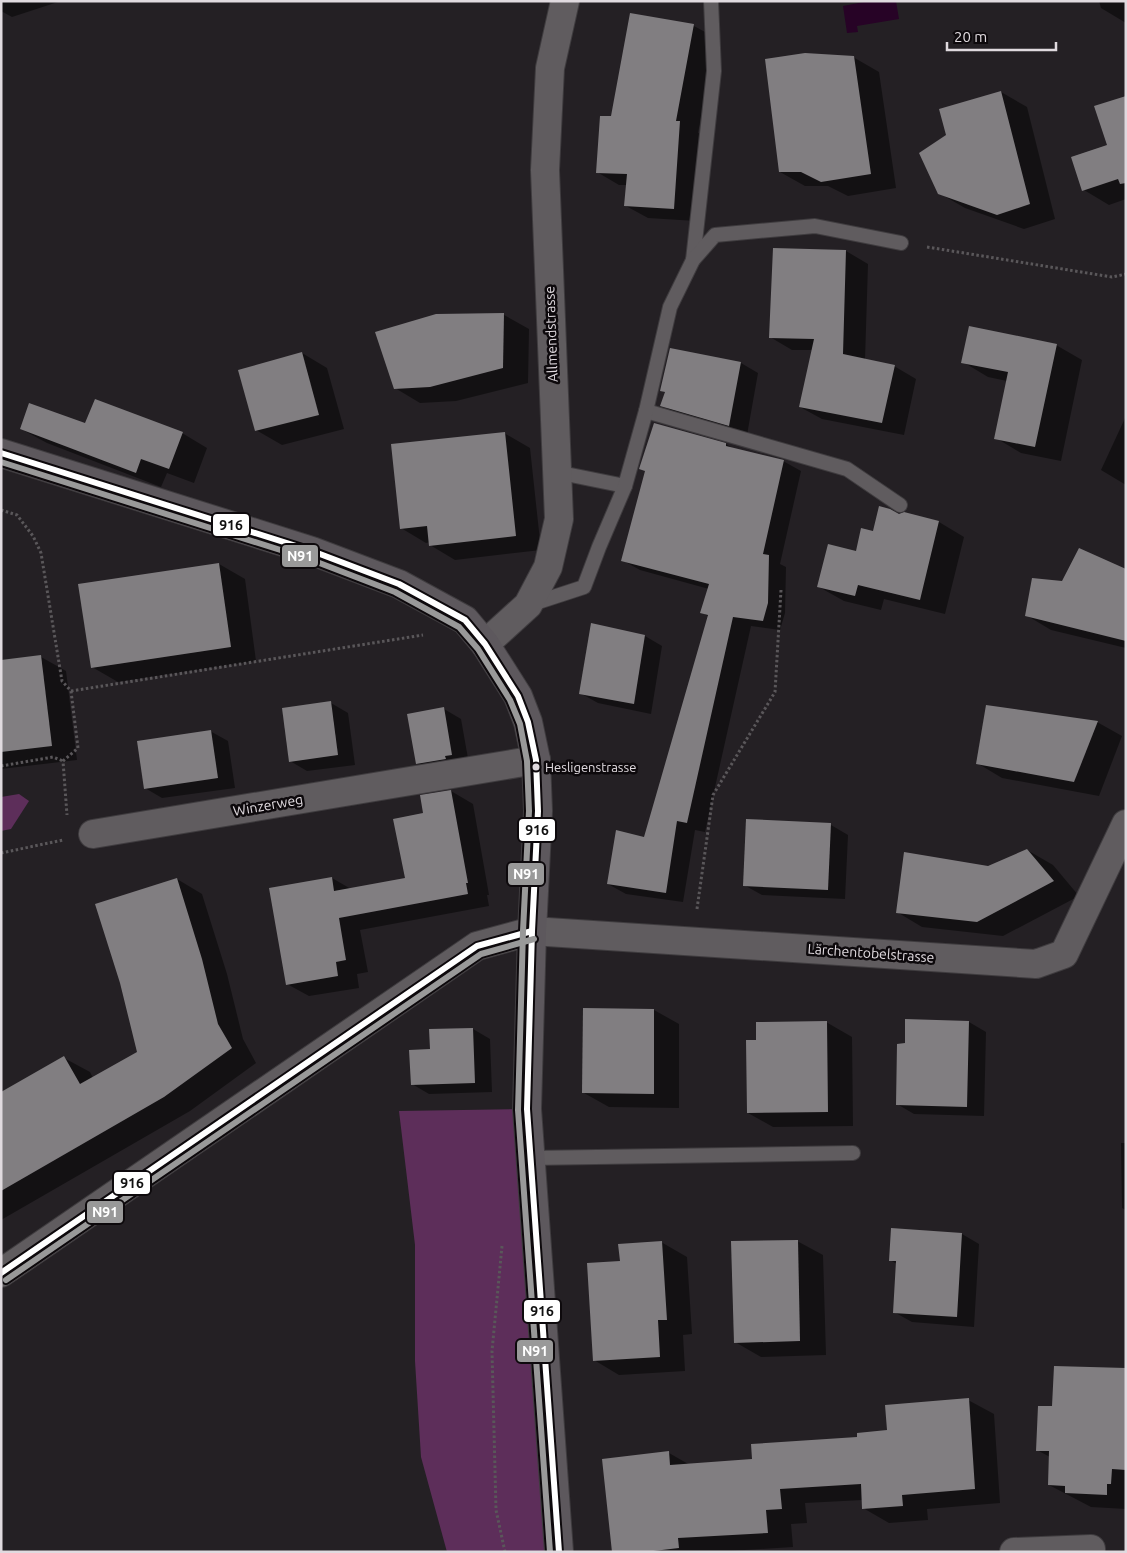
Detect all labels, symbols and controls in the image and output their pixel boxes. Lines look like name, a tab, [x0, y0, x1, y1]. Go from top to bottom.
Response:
scale bar	[947, 20, 1056, 52]
text: 20 m	[954, 28, 987, 45]
street label: Allmendstrasse	[541, 286, 561, 382]
line badge: 916	[212, 513, 250, 537]
text: 916	[219, 517, 243, 533]
line badge: N91	[281, 544, 319, 568]
text: N91	[287, 548, 313, 564]
place label: Hesligenstrasse	[545, 760, 636, 774]
marker: Hesligenstrasse	[531, 762, 541, 772]
street label: Winzerweg	[232, 791, 304, 819]
line badge: 916	[518, 818, 556, 842]
text: 916	[525, 822, 549, 838]
line badge: N91	[507, 862, 545, 886]
text: N91	[513, 866, 539, 882]
street label: Lärchentobelstrasse	[807, 941, 935, 965]
line badge: 916	[113, 1171, 151, 1195]
text: 916	[120, 1175, 144, 1191]
line badge: N91	[86, 1200, 124, 1224]
text: N91	[92, 1204, 118, 1220]
line badge: 916	[523, 1299, 561, 1323]
text: 916	[530, 1303, 554, 1319]
line badge: N91	[516, 1339, 554, 1363]
text: N91	[522, 1343, 548, 1359]

